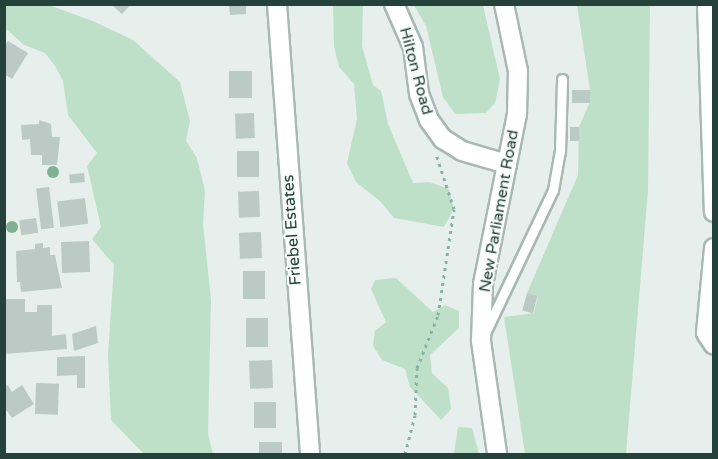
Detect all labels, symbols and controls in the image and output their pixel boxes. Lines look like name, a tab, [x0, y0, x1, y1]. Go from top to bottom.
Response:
street label: Hilton Road	[395, 25, 437, 117]
street label: New Parliament Road	[475, 128, 523, 294]
street label: Friebel Estates	[279, 174, 305, 286]

